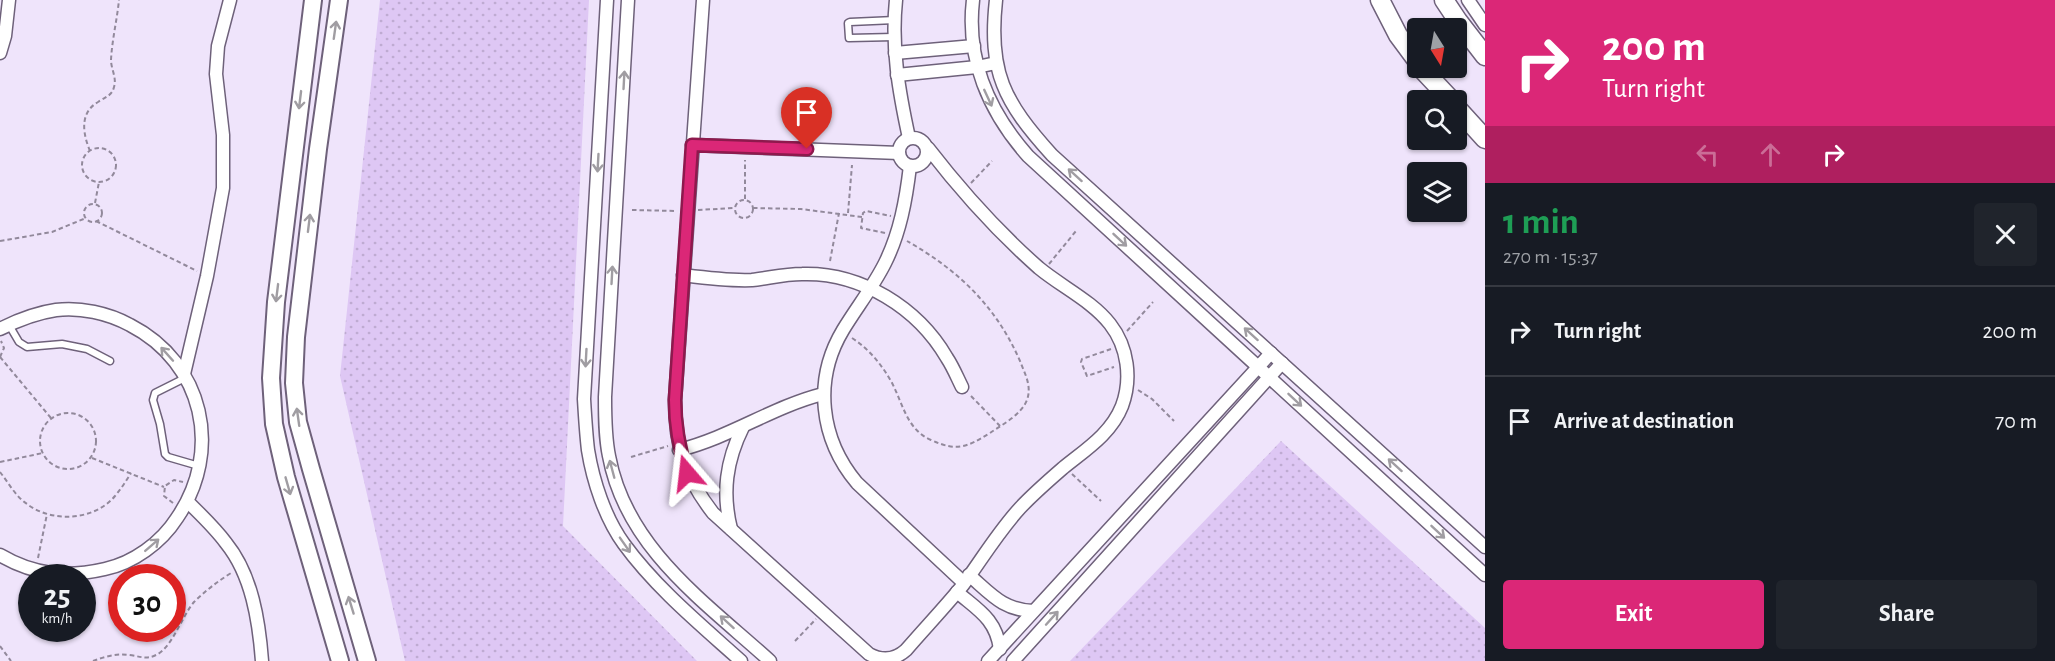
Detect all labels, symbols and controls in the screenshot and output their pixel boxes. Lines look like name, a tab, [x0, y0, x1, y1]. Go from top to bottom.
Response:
north arrow	[1407, 18, 1467, 78]
map controls	[1407, 18, 1467, 222]
one-way arrow	[330, 21, 341, 40]
icon: right	[1503, 24, 1581, 102]
text: 200 m	[1602, 26, 1706, 68]
one-way arrow	[618, 71, 629, 91]
text: Turn right	[1602, 75, 1705, 102]
pin	[781, 87, 832, 149]
one-way arrow	[295, 89, 306, 109]
one-way arrow	[983, 89, 995, 107]
button: search	[1407, 90, 1467, 150]
icon: arrive	[790, 96, 823, 129]
icon: left	[1691, 138, 1724, 171]
icon: ahead	[1754, 138, 1787, 171]
icon: right	[1817, 138, 1850, 171]
one-way arrow	[592, 153, 603, 173]
button: layers	[1407, 162, 1467, 222]
one-way arrow	[1068, 168, 1083, 182]
button: close	[1974, 203, 2037, 266]
text: 1 min	[1503, 204, 1579, 240]
one-way arrow	[304, 214, 315, 234]
one-way arrow	[1112, 233, 1127, 247]
text: 270 m · 15:37	[1503, 247, 1598, 267]
one-way arrow	[607, 265, 618, 285]
one-way arrow	[271, 283, 282, 303]
icon: right	[1503, 315, 1536, 348]
text: Turn right	[1554, 320, 1641, 342]
text: 200 m	[1983, 320, 2037, 342]
one-way arrow	[1244, 327, 1259, 341]
one-way arrow	[160, 346, 174, 361]
one-way arrow	[580, 347, 591, 367]
one-way arrow	[1287, 393, 1302, 407]
icon: arrive	[1503, 405, 1536, 438]
one-way arrow	[293, 408, 304, 428]
text: Arrive at destination	[1554, 410, 1734, 432]
text: 70 m	[1995, 410, 2037, 432]
position arrow	[655, 441, 719, 505]
one-way arrow	[1388, 458, 1403, 472]
one-way arrow	[606, 460, 617, 479]
one-way arrow	[283, 476, 294, 495]
one-way arrow	[1430, 525, 1445, 539]
one-way arrow	[619, 536, 631, 552]
one-way arrow	[145, 538, 160, 552]
speed limit sign: 30	[108, 564, 186, 642]
button: Exit	[1503, 580, 1764, 649]
button: Share	[1776, 580, 2037, 649]
text: 25	[43, 581, 71, 611]
one-way arrow	[345, 596, 356, 615]
one-way arrow	[1045, 610, 1059, 625]
text: km/h	[42, 611, 72, 626]
one-way arrow	[720, 615, 735, 629]

